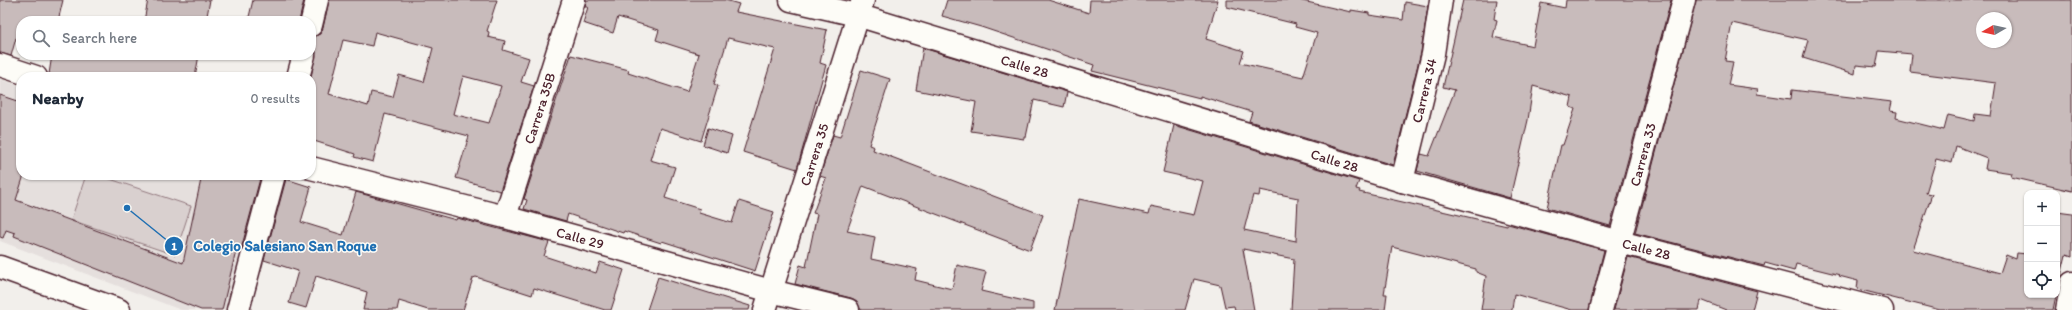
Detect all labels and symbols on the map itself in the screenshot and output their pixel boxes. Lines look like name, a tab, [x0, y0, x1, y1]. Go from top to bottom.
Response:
north arrow	[1976, 12, 2012, 48]
street label: Calle 28	[999, 51, 1051, 82]
street label: Carrera 34	[1408, 56, 1441, 125]
street label: Carrera 35B	[521, 71, 559, 146]
street label: Carrera 35	[797, 121, 832, 188]
street label: Carrera 33	[1626, 121, 1660, 188]
street label: Calle 28	[1309, 146, 1361, 176]
street label: Calle 29	[554, 224, 606, 253]
callout: Colegio Salesiano San Roque	[164, 232, 385, 259]
street label: Calle 28	[1620, 235, 1672, 264]
text: Colegio Salesiano San Roque	[193, 237, 377, 256]
text: 1	[171, 239, 177, 253]

